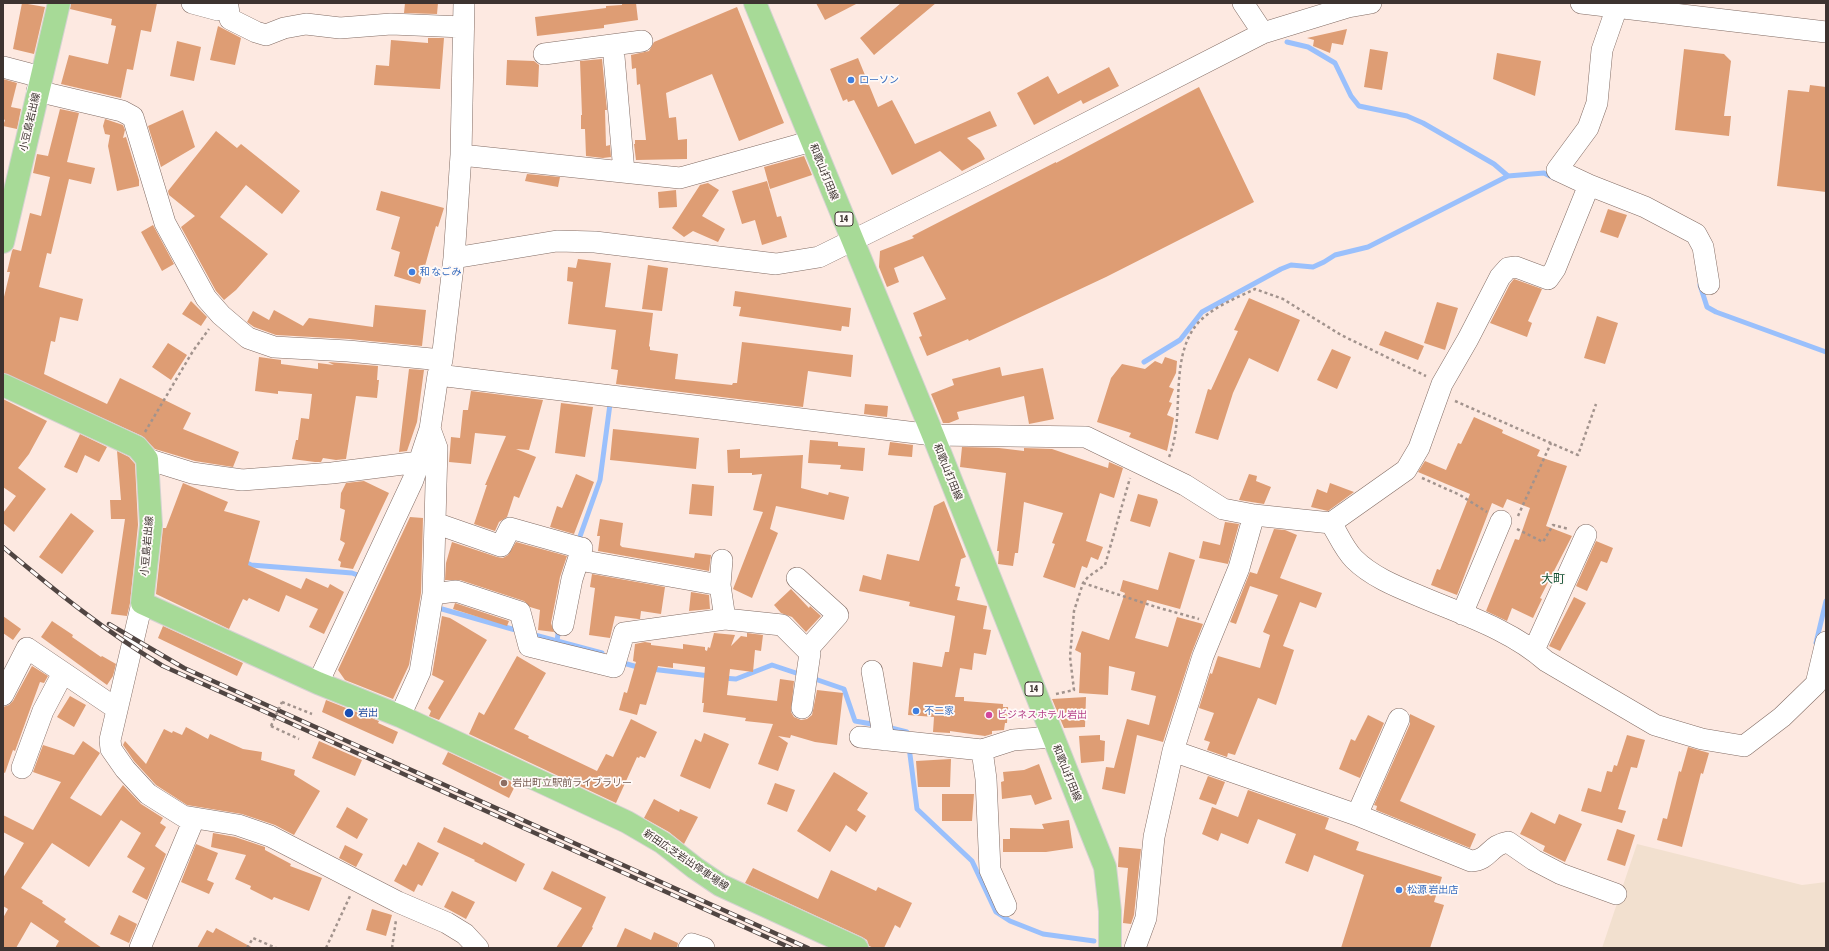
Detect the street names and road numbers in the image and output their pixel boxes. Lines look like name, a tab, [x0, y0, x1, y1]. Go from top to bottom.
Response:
street label: 小豆島岩出線	[17, 91, 43, 153]
street label: 和歌山打田線	[807, 142, 841, 202]
road number: 14	[835, 212, 853, 226]
street label: 和歌山打田線	[931, 442, 965, 502]
street label: 小豆島岩出線	[138, 516, 156, 576]
road number: 14	[1025, 682, 1043, 696]
street label: 和歌山打田線	[1050, 743, 1084, 803]
street label: 新田広芝岩出停車場線	[641, 827, 731, 893]

